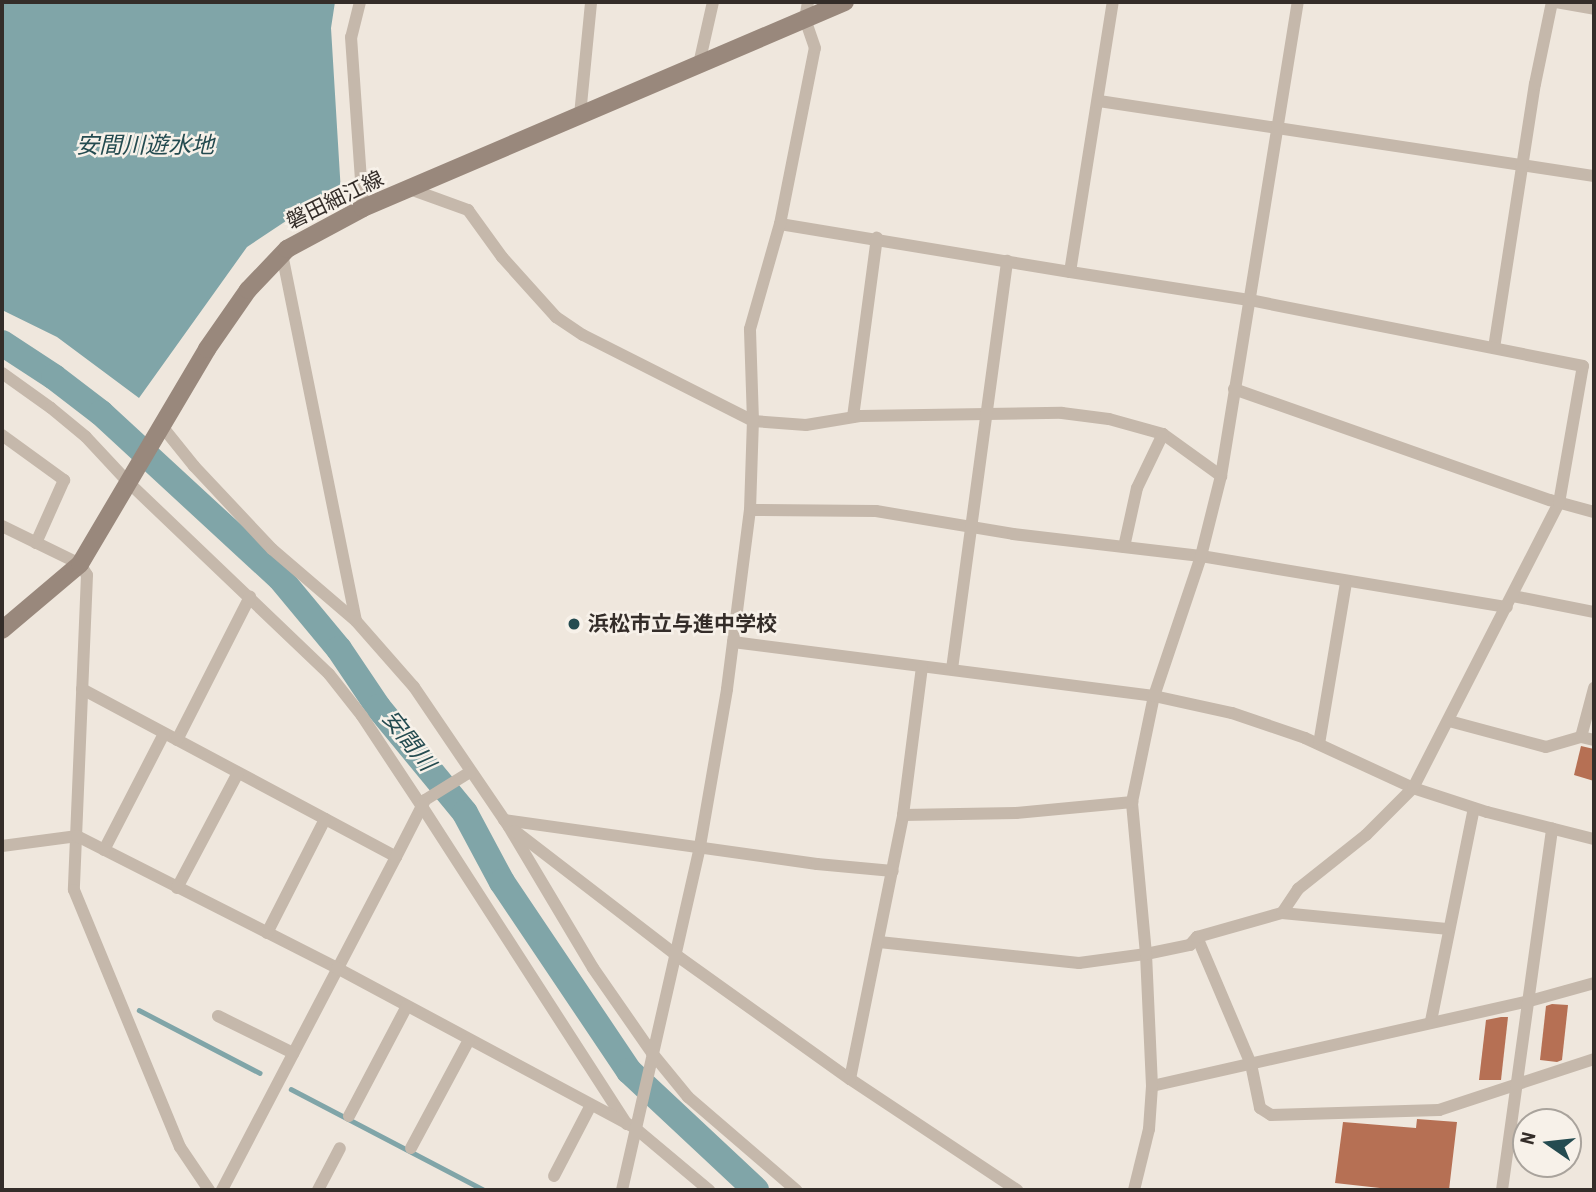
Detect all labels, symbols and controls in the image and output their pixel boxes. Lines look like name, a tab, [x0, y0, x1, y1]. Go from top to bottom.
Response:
water label: 安間川遊水地	[76, 132, 214, 160]
street label: 磐田細江線	[282, 166, 388, 234]
place label: 浜松市立与進中学校	[588, 611, 777, 637]
marker: 浜松市立与進中学校	[566, 616, 582, 632]
water label: 安間川	[376, 705, 440, 777]
north arrow	[1512, 1108, 1582, 1178]
text: N	[1516, 1130, 1541, 1147]

